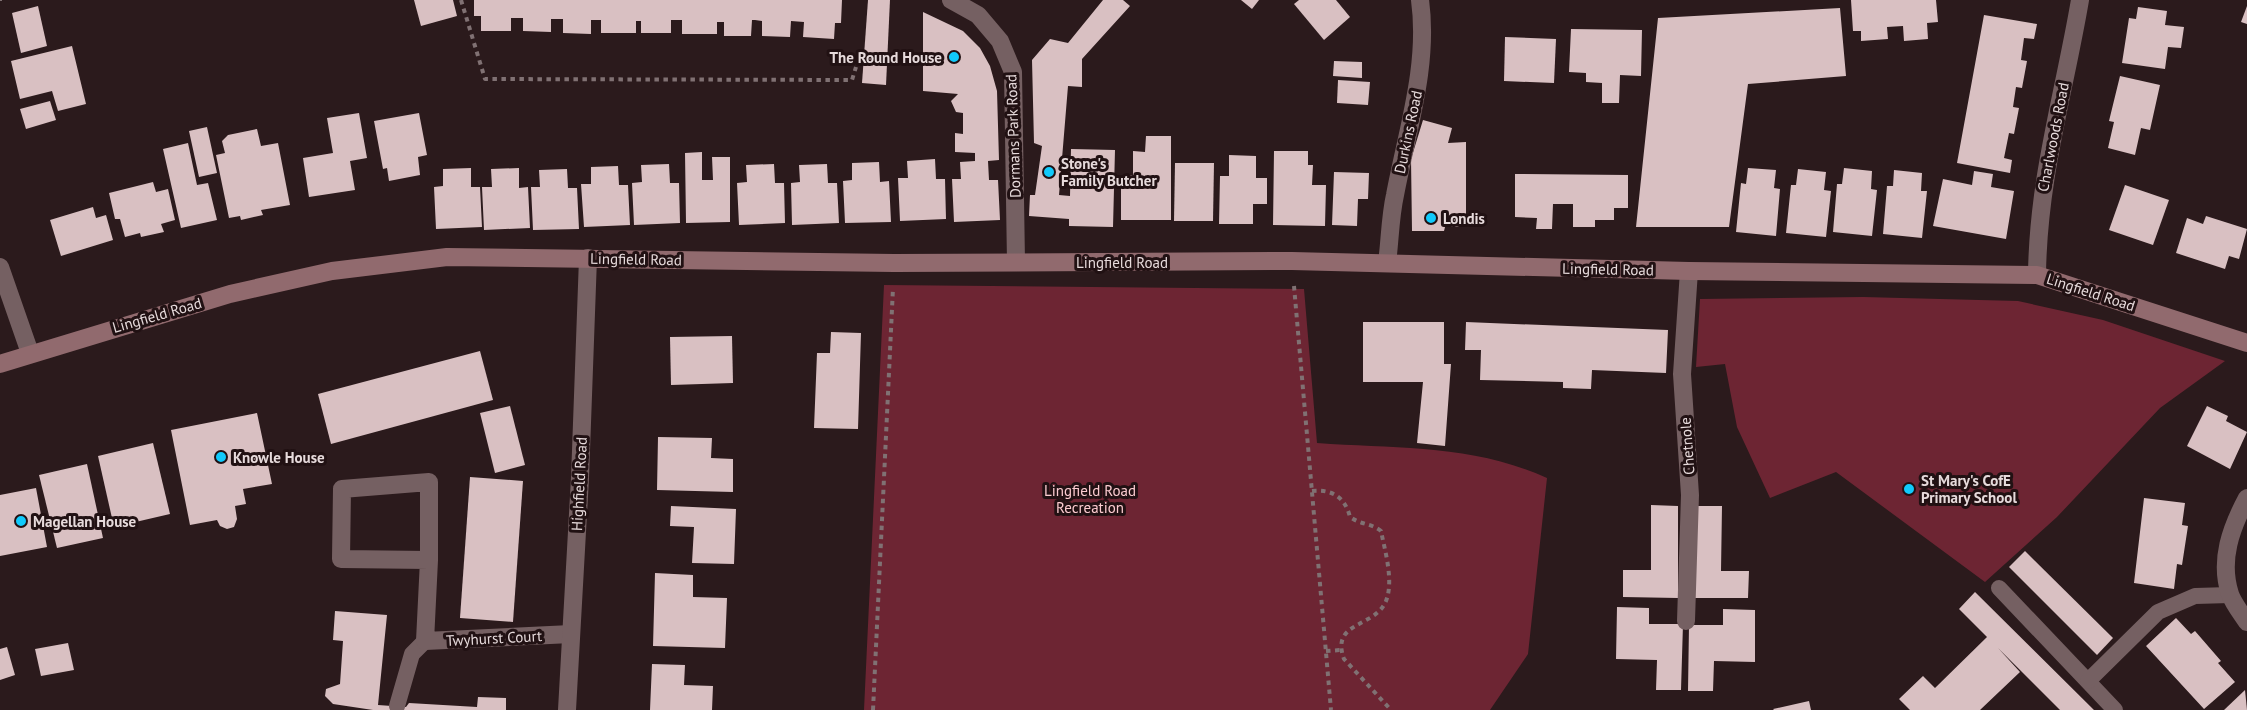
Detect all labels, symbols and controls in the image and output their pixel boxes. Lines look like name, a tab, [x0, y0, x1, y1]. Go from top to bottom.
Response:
place label: The Round House	[830, 48, 942, 67]
marker: The Round House	[947, 50, 961, 64]
street label: Dormans Park Road	[1001, 74, 1025, 198]
street label: Charlwoods Road	[2033, 81, 2073, 193]
street label: Durkins Road	[1390, 89, 1426, 175]
place label: Stone's Family Butcher	[1061, 154, 1157, 190]
marker: Stone's Family Butcher	[1042, 165, 1056, 179]
place label: Londis	[1443, 209, 1485, 228]
marker: Londis	[1424, 211, 1438, 225]
street label: Lingfield Road	[590, 249, 682, 269]
street label: Lingfield Road	[1076, 253, 1168, 272]
street label: Lingfield Road	[1562, 259, 1654, 279]
street label: Lingfield Road	[2044, 269, 2138, 315]
street label: Lingfield Road	[110, 293, 204, 337]
street label: Chetnole	[1676, 417, 1698, 475]
street label: Highfield Road	[567, 436, 591, 532]
place label: Knowle House	[233, 448, 325, 467]
marker: Knowle House	[214, 450, 228, 464]
place label: St Mary's CofE Primary School	[1921, 471, 2017, 507]
park label: Lingfield Road Recreation	[1044, 481, 1136, 517]
marker: St Mary's CofE Primary School	[1902, 482, 1916, 496]
place label: Magellan House	[33, 512, 137, 531]
marker: Magellan House	[14, 514, 28, 528]
street label: Twyhurst Court	[446, 626, 542, 650]

